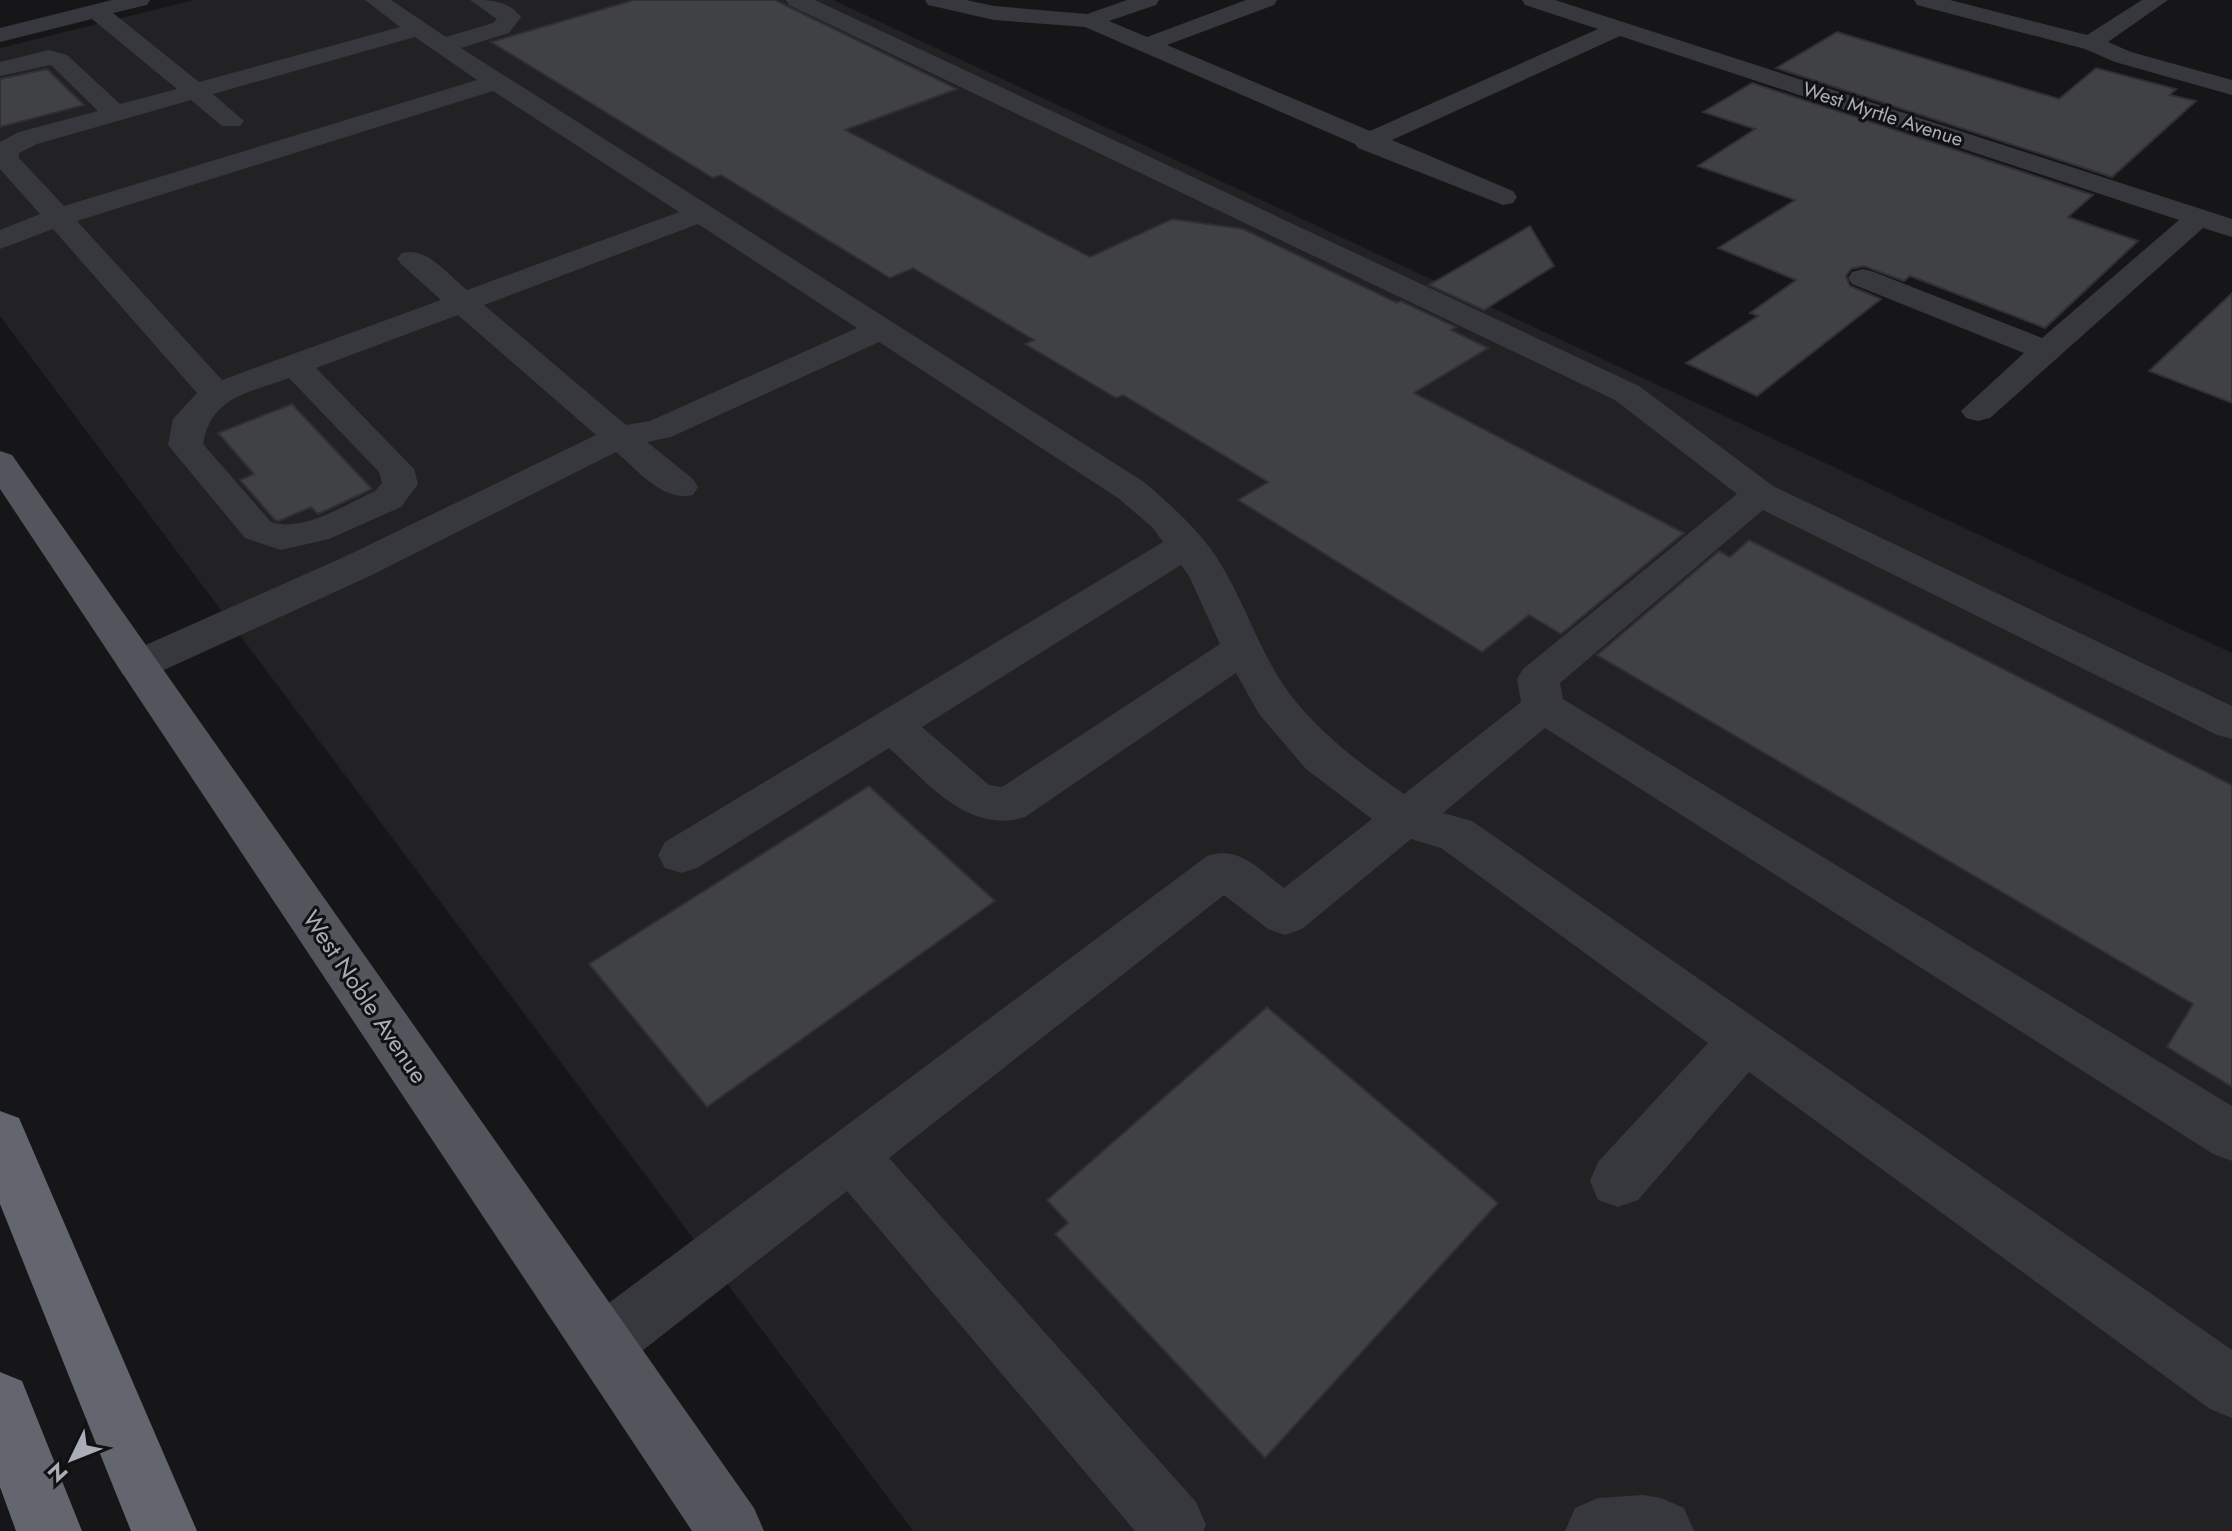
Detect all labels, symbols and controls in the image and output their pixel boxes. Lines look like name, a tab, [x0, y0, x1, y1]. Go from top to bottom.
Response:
street label: West Myrtle Avenue	[1799, 75, 1967, 154]
street label: West Noble Avenue	[294, 903, 436, 1090]
north arrow	[32, 1419, 112, 1499]
text: N	[40, 1455, 75, 1490]

